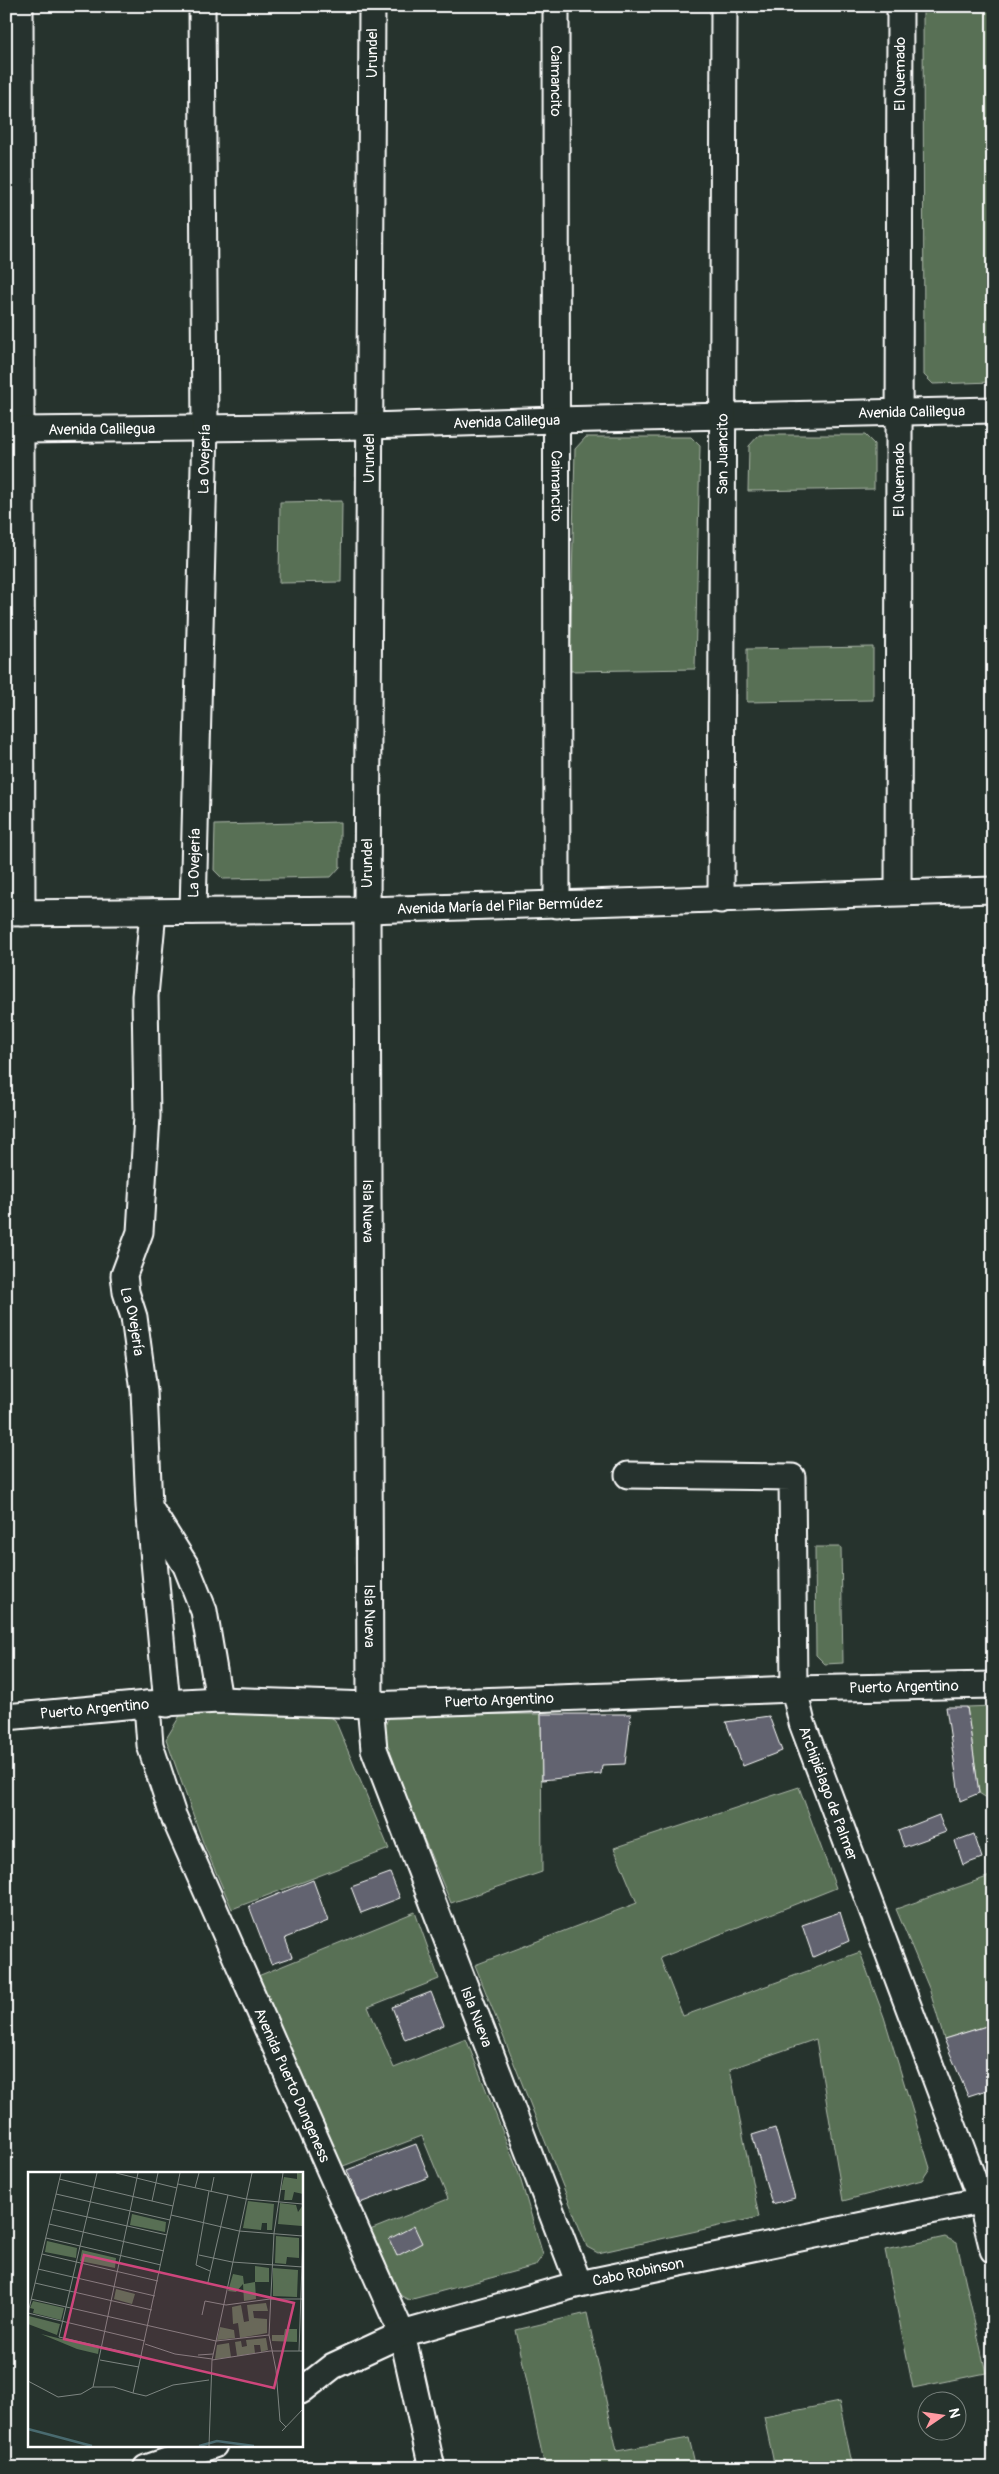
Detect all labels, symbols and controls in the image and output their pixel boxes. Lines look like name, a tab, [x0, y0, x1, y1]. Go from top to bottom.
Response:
street label: Urundel	[363, 28, 382, 78]
street label: El Quemado	[891, 37, 910, 111]
street label: Caimancito	[546, 45, 565, 117]
street label: Avenida Calilegua	[858, 402, 965, 423]
street label: Avenida Calilegua	[453, 411, 560, 433]
street label: San Juancito	[713, 413, 733, 495]
street label: Avenida Calilegua	[48, 419, 155, 440]
street label: La Ovejería	[194, 424, 215, 494]
street label: Urundel	[360, 433, 379, 483]
street label: El Quemado	[890, 443, 909, 517]
street label: Caimancito	[546, 450, 566, 522]
street label: La Ovejería	[184, 828, 205, 898]
street label: Urundel	[358, 838, 377, 888]
street label: Avenida María del Pilar Bermúdez	[397, 893, 603, 919]
street label: Isla Nueva	[358, 1179, 377, 1243]
street label: La Ovejería	[116, 1286, 148, 1357]
street label: Isla Nueva	[360, 1584, 379, 1648]
street label: Puerto Argentino	[849, 1677, 959, 1698]
street label: Puerto Argentino	[444, 1689, 554, 1712]
street label: Puerto Argentino	[39, 1695, 150, 1724]
street label: Archipiélago de Palmer	[794, 1723, 862, 1864]
street label: Isla Nueva	[456, 1984, 496, 2050]
street label: Avenida Puerto Dungeness	[249, 2005, 334, 2166]
inset map	[28, 2172, 302, 2446]
street label: Cabo Robinson	[591, 2253, 686, 2291]
north arrow	[916, 2392, 966, 2442]
text: N	[945, 2407, 964, 2420]

